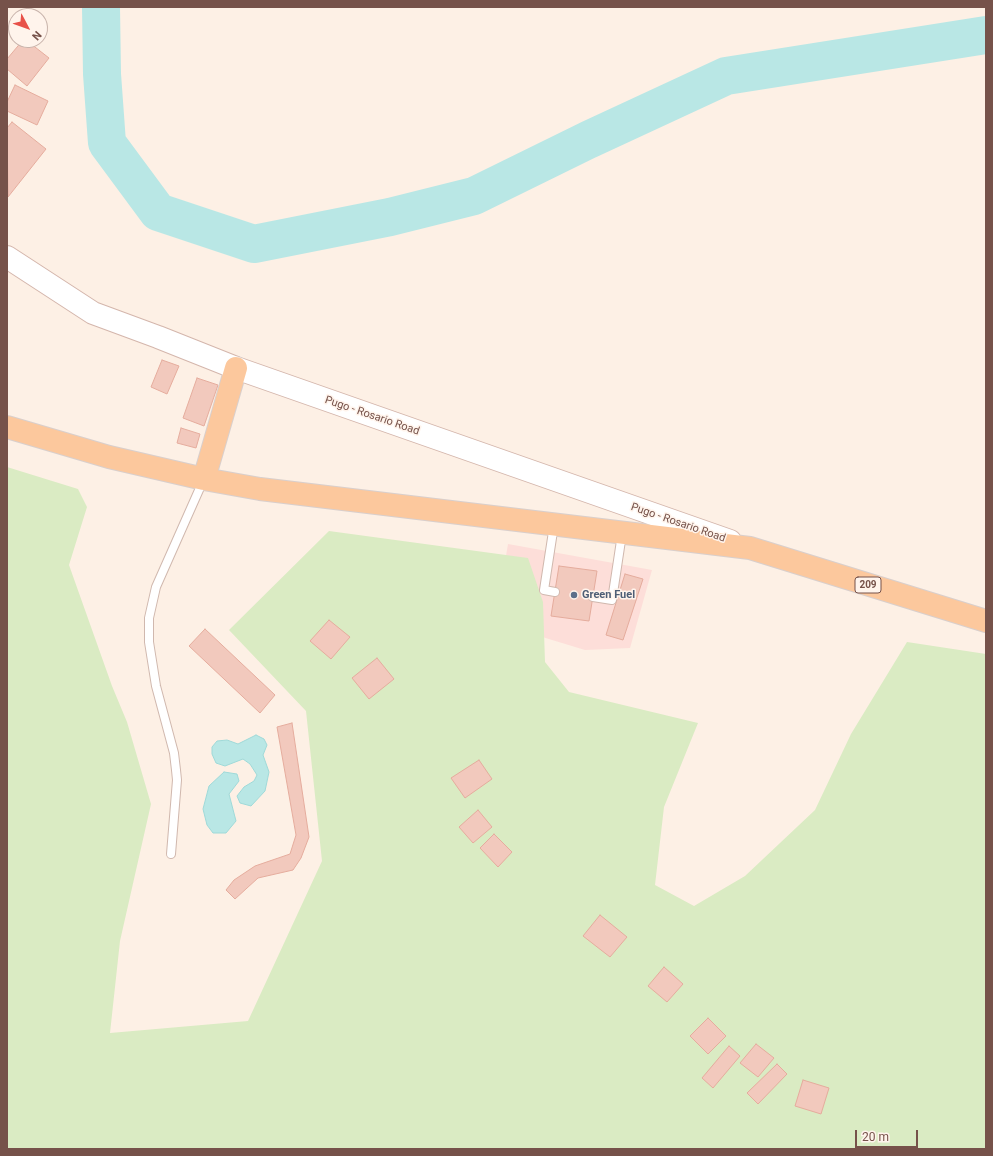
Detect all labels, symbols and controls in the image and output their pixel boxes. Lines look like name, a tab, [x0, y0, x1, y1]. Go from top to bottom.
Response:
north arrow	[8, 8, 48, 48]
text: N	[29, 28, 44, 43]
street label: Pugo - Rosario Road	[323, 394, 421, 438]
street label: Pugo - Rosario Road	[629, 501, 727, 545]
road number: 209	[855, 577, 881, 593]
place label: Green Fuel	[582, 588, 635, 602]
marker: Green Fuel	[569, 590, 579, 600]
scale bar	[857, 1122, 920, 1148]
text: 20 m	[862, 1130, 889, 1144]

